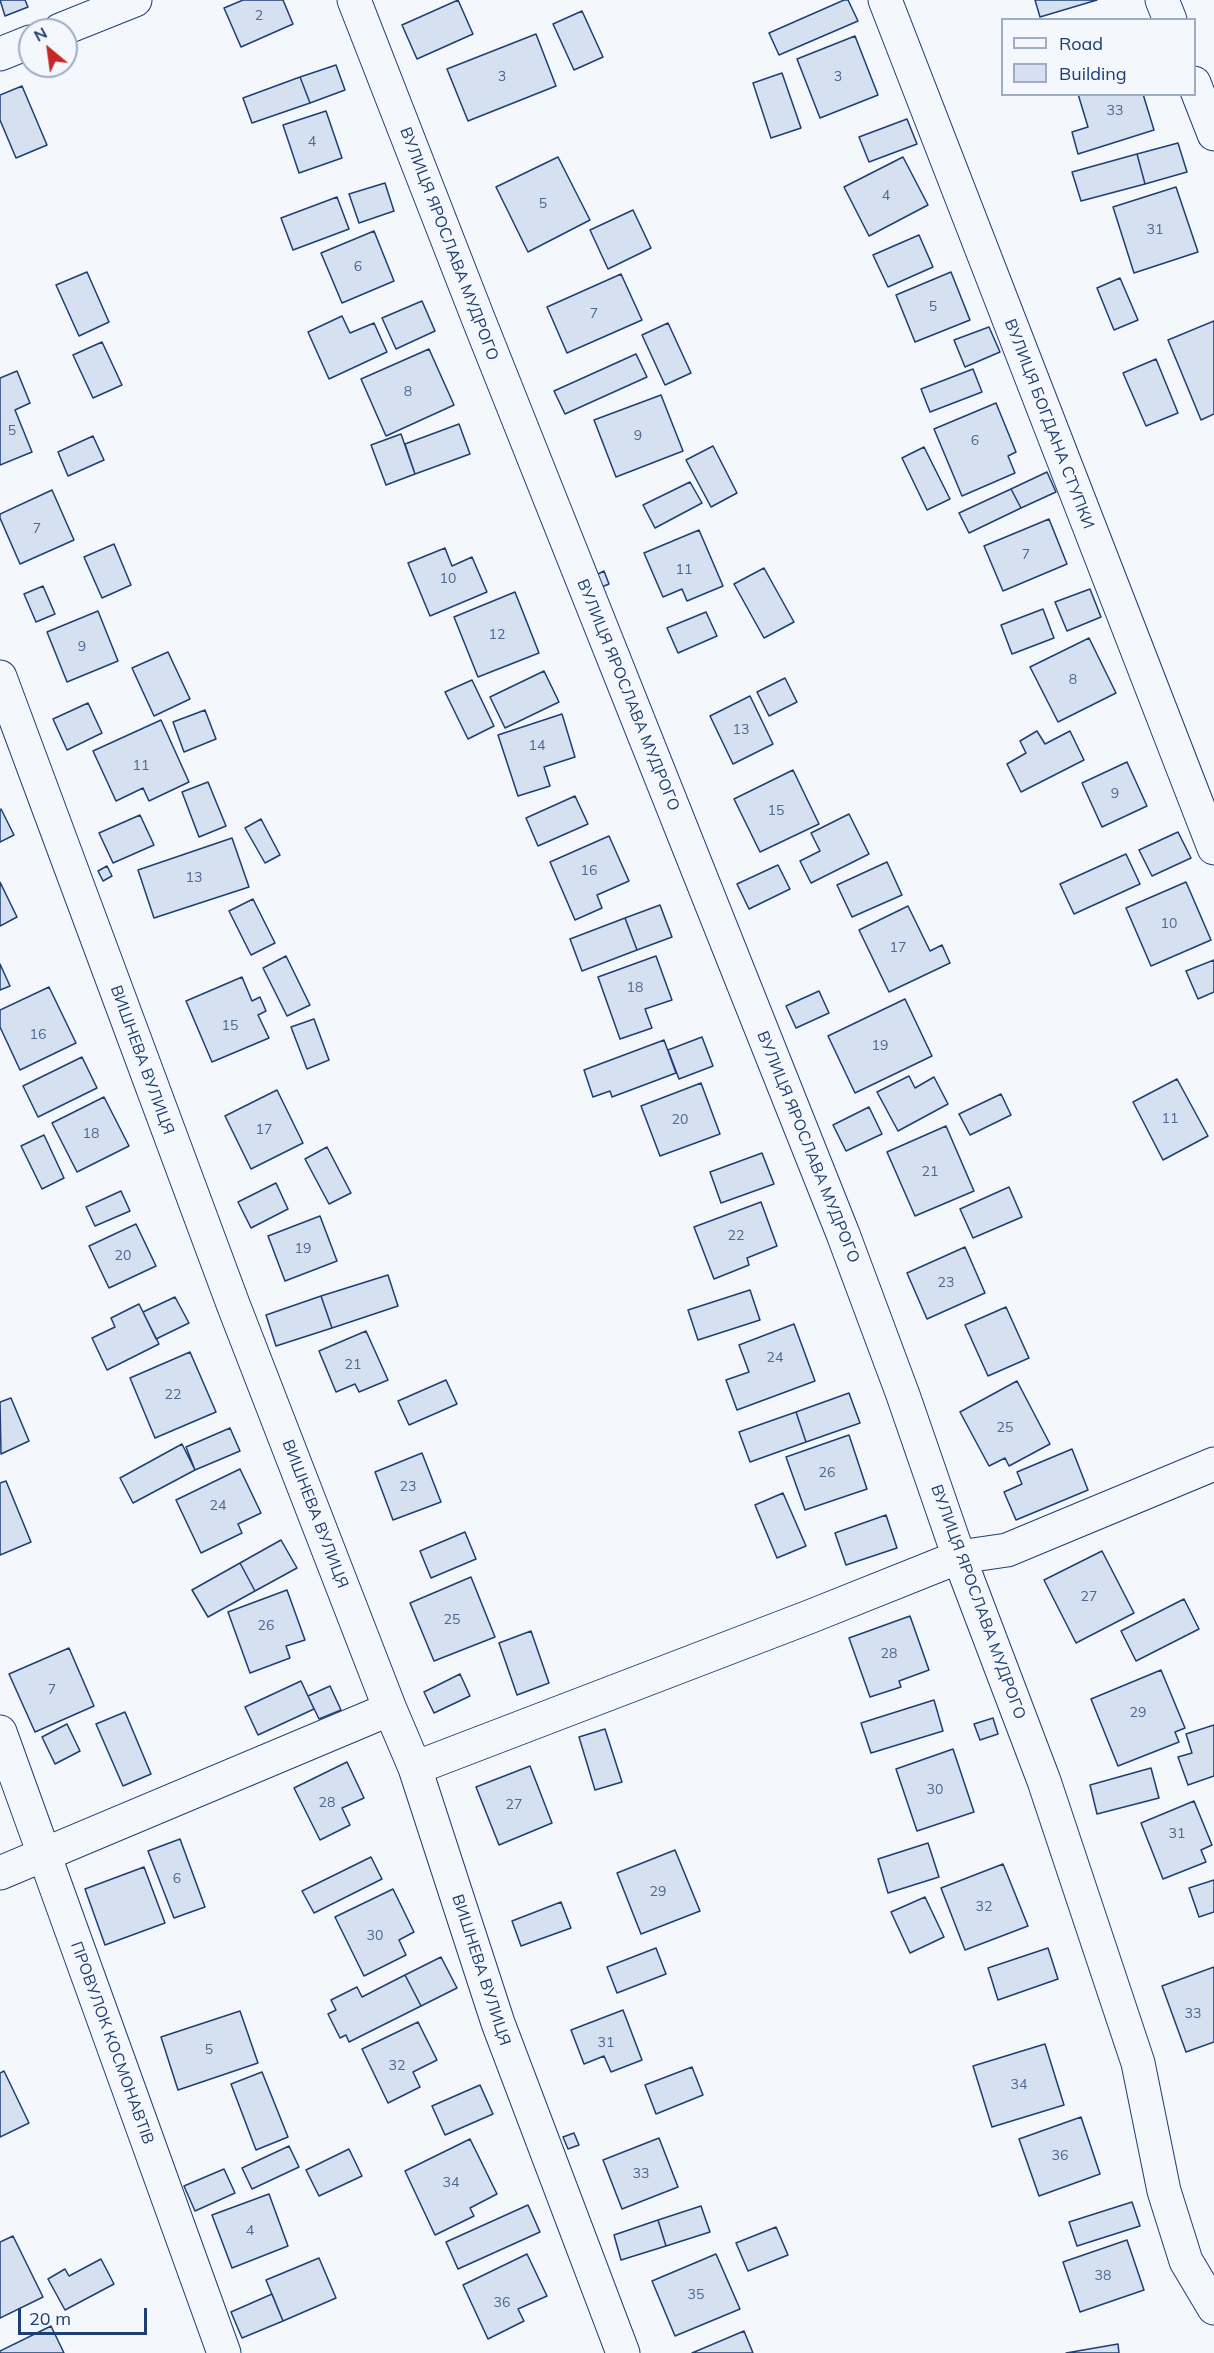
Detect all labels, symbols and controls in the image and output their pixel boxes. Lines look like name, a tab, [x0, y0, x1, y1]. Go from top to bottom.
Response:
house number: 2	[255, 8, 263, 24]
north arrow	[18, 18, 78, 78]
legend	[1001, 18, 1196, 96]
text: N	[30, 22, 50, 46]
text: Road	[1059, 32, 1103, 55]
text: Building	[1059, 62, 1127, 85]
house number: 3	[498, 69, 506, 85]
house number: 3	[834, 69, 842, 85]
house number: 33	[1107, 103, 1123, 119]
street label: ВУЛИЦЯ ЯРОСЛАВА МУДРОГО	[396, 125, 502, 363]
house number: 4	[308, 134, 316, 150]
house number: 4	[882, 188, 890, 204]
house number: 5	[539, 196, 547, 212]
house number: 31	[1147, 222, 1163, 238]
house number: 6	[354, 259, 362, 275]
house number: 5	[929, 299, 937, 315]
house number: 7	[590, 306, 598, 322]
street label: ВУЛИЦЯ БОГДАНА СТУПКИ	[1000, 316, 1098, 532]
house number: 8	[404, 384, 412, 400]
house number: 5	[8, 423, 16, 439]
house number: 9	[634, 428, 642, 444]
house number: 6	[971, 433, 979, 449]
house number: 7	[33, 521, 41, 537]
house number: 7	[1022, 547, 1030, 563]
house number: 11	[676, 562, 692, 578]
house number: 10	[440, 571, 456, 587]
street label: ВУЛИЦЯ ЯРОСЛАВА МУДРОГО	[573, 576, 683, 814]
house number: 12	[489, 627, 505, 643]
house number: 9	[78, 639, 86, 655]
house number: 8	[1069, 672, 1077, 688]
house number: 13	[733, 722, 749, 738]
house number: 14	[529, 738, 545, 754]
house number: 11	[133, 758, 149, 774]
house number: 9	[1111, 786, 1119, 802]
house number: 15	[768, 803, 784, 819]
house number: 16	[581, 863, 597, 879]
house number: 13	[186, 870, 202, 886]
house number: 10	[1161, 916, 1177, 932]
house number: 17	[890, 940, 906, 956]
house number: 18	[627, 980, 643, 996]
street label: ВИШНЕВА ВУЛИЦЯ	[106, 983, 178, 1137]
house number: 15	[222, 1018, 238, 1034]
house number: 16	[30, 1027, 46, 1043]
street label: ВУЛИЦЯ ЯРОСЛАВА МУДРОГО	[753, 1028, 863, 1266]
house number: 19	[872, 1038, 888, 1054]
house number: 11	[1162, 1111, 1178, 1127]
house number: 20	[672, 1112, 688, 1128]
house number: 17	[256, 1122, 272, 1138]
house number: 18	[83, 1126, 99, 1142]
house number: 21	[922, 1164, 938, 1180]
house number: 22	[728, 1228, 744, 1244]
house number: 19	[295, 1241, 311, 1257]
house number: 20	[115, 1248, 131, 1264]
house number: 23	[938, 1275, 954, 1291]
house number: 24	[767, 1350, 783, 1366]
house number: 21	[345, 1357, 361, 1373]
house number: 22	[165, 1387, 181, 1403]
house number: 25	[997, 1420, 1013, 1436]
street label: ВИШНЕВА ВУЛИЦЯ	[278, 1437, 352, 1591]
house number: 26	[819, 1465, 835, 1481]
house number: 23	[400, 1479, 416, 1495]
street label: ВУЛИЦЯ ЯРОСЛАВА МУДРОГО	[927, 1482, 1029, 1722]
house number: 24	[210, 1498, 226, 1514]
house number: 27	[1081, 1589, 1097, 1605]
house number: 25	[444, 1612, 460, 1628]
house number: 26	[258, 1618, 274, 1634]
house number: 28	[881, 1646, 897, 1662]
house number: 7	[48, 1682, 56, 1698]
house number: 29	[1130, 1705, 1146, 1721]
house number: 30	[927, 1782, 943, 1798]
house number: 28	[319, 1795, 335, 1811]
house number: 27	[506, 1797, 522, 1813]
house number: 31	[1169, 1826, 1185, 1842]
house number: 6	[173, 1871, 181, 1887]
house number: 29	[650, 1884, 666, 1900]
street label: ВИШНЕВА ВУЛИЦЯ	[448, 1892, 514, 2048]
house number: 32	[976, 1899, 992, 1915]
house number: 30	[367, 1928, 383, 1944]
street label: ПРОВУЛОК КОСМОНАВТІВ	[66, 1939, 158, 2147]
house number: 33	[1185, 2006, 1201, 2022]
house number: 31	[598, 2035, 614, 2051]
house number: 5	[205, 2042, 213, 2058]
house number: 32	[389, 2058, 405, 2074]
house number: 34	[1011, 2077, 1027, 2093]
house number: 36	[1052, 2148, 1068, 2164]
house number: 33	[633, 2166, 649, 2182]
house number: 34	[443, 2175, 459, 2191]
house number: 4	[246, 2223, 254, 2239]
house number: 38	[1095, 2268, 1111, 2284]
house number: 35	[688, 2287, 704, 2303]
house number: 36	[494, 2295, 510, 2311]
scale bar	[21, 2296, 150, 2334]
text: 20 m	[29, 2307, 71, 2330]

